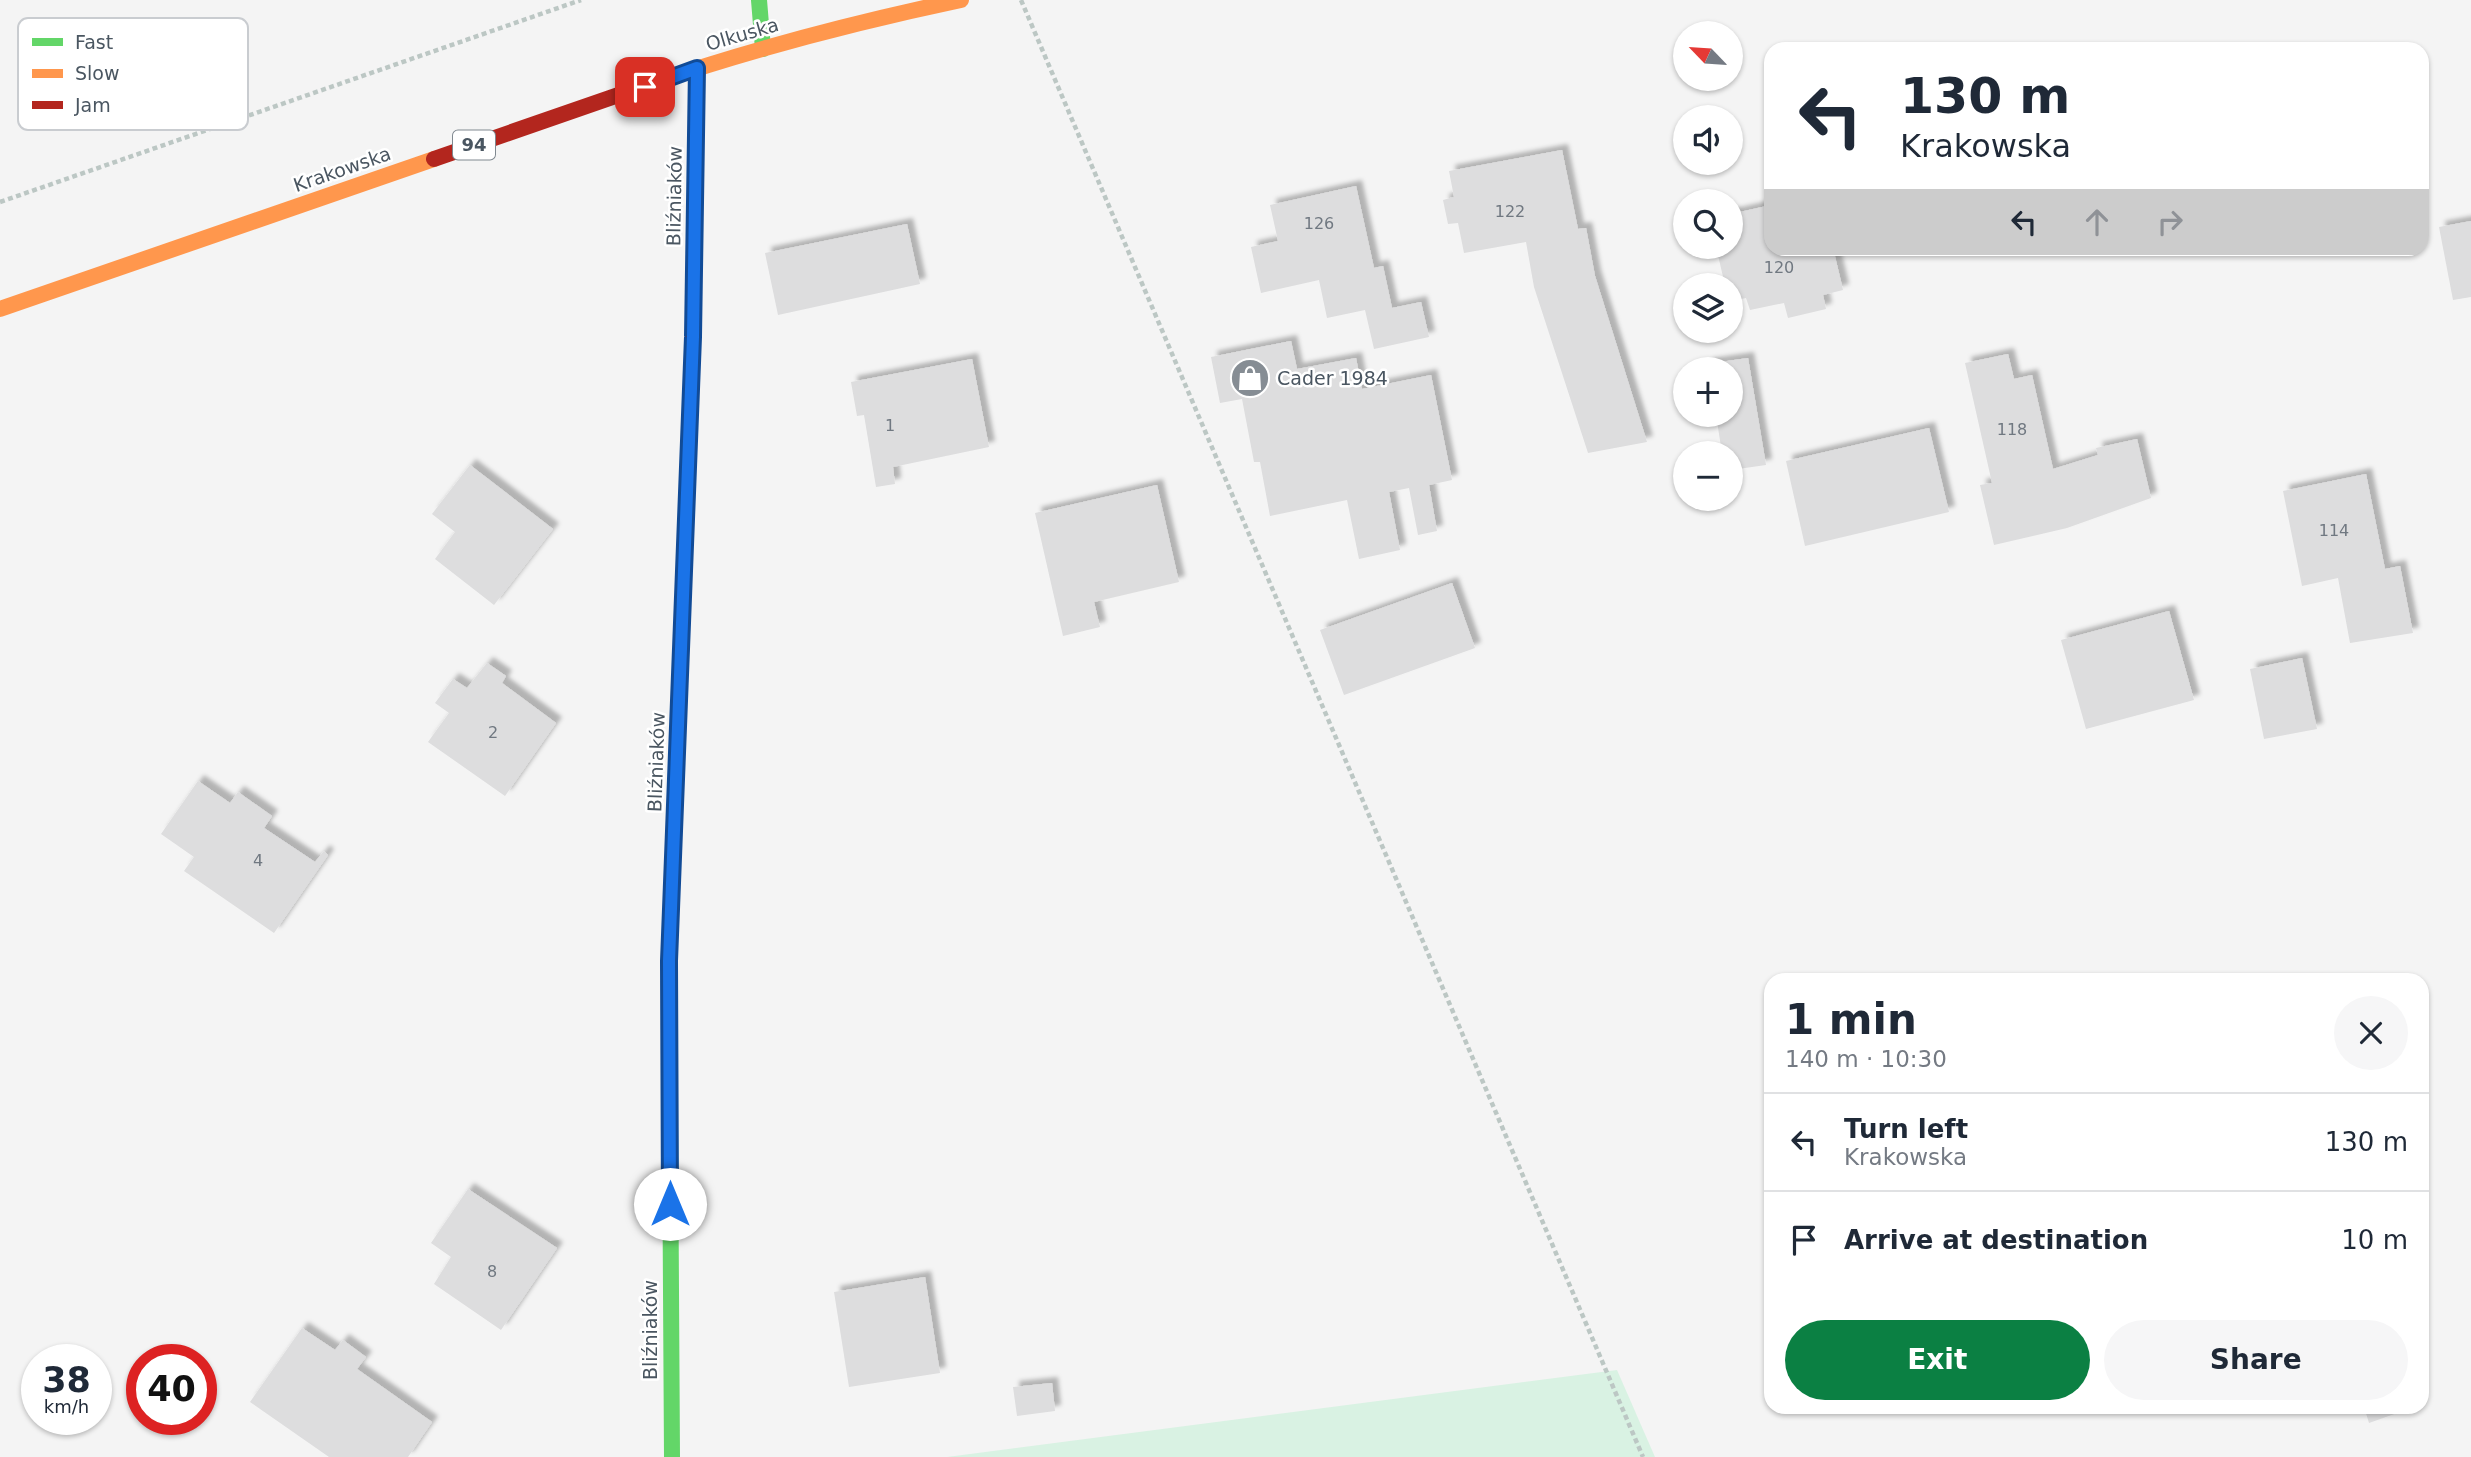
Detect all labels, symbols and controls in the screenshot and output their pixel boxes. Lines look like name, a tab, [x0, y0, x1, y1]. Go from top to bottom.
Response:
street label: Olkuska	[703, 13, 781, 55]
legend	[18, 18, 248, 130]
north arrow	[1673, 21, 1743, 91]
map controls	[1673, 21, 1743, 511]
text: Fast	[75, 31, 113, 53]
pin	[615, 57, 675, 117]
text: Slow	[75, 62, 120, 84]
icon: arrive	[626, 68, 664, 106]
text: 130 m	[1900, 68, 2070, 125]
icon: left	[1785, 70, 1876, 161]
text: Jam	[74, 94, 111, 116]
button: sound	[1673, 105, 1743, 175]
text: Krakowska	[1900, 127, 2071, 165]
road number: 94	[453, 130, 495, 160]
street label: Krakowska	[290, 142, 394, 196]
street label: Bliźniaków	[662, 146, 686, 246]
button: search	[1673, 189, 1743, 259]
house number: 122	[1495, 202, 1525, 221]
icon: left	[2005, 203, 2043, 241]
icon: ahead	[2078, 203, 2116, 241]
icon: right	[2151, 203, 2189, 241]
house number: 126	[1304, 214, 1334, 233]
house number: 120	[1764, 258, 1794, 277]
button: layers	[1673, 273, 1743, 343]
shop icon: Cader 1984	[1229, 357, 1271, 399]
button: +	[1673, 357, 1743, 427]
place label: Cader 1984	[1277, 367, 1388, 389]
house number: 1	[885, 416, 895, 435]
house number: 118	[1997, 420, 2027, 439]
button: −	[1673, 441, 1743, 511]
house number: 114	[2319, 521, 2349, 540]
street label: Bliźniaków	[643, 712, 669, 812]
house number: 2	[488, 723, 498, 742]
house number: 4	[253, 851, 263, 870]
text: 1 min	[1785, 995, 1917, 1044]
button: close	[2334, 996, 2408, 1070]
text: 140 m · 10:30	[1785, 1046, 1947, 1072]
text: Turn left	[1844, 1114, 1968, 1144]
icon: left	[1785, 1123, 1823, 1161]
text: 130 m	[2325, 1127, 2408, 1157]
text: Krakowska	[1844, 1144, 1967, 1170]
position arrow	[633, 1167, 707, 1241]
icon: arrive	[1785, 1221, 1823, 1259]
text: Arrive at destination	[1844, 1225, 2148, 1255]
text: 10 m	[2341, 1225, 2408, 1255]
house number: 8	[487, 1262, 497, 1281]
street label: Bliźniaków	[639, 1280, 661, 1380]
button: Exit	[1785, 1320, 2090, 1400]
button: Share	[2104, 1320, 2408, 1400]
speed limit sign: 40	[126, 1344, 217, 1435]
text: 38	[42, 1360, 91, 1400]
text: km/h	[44, 1396, 89, 1417]

